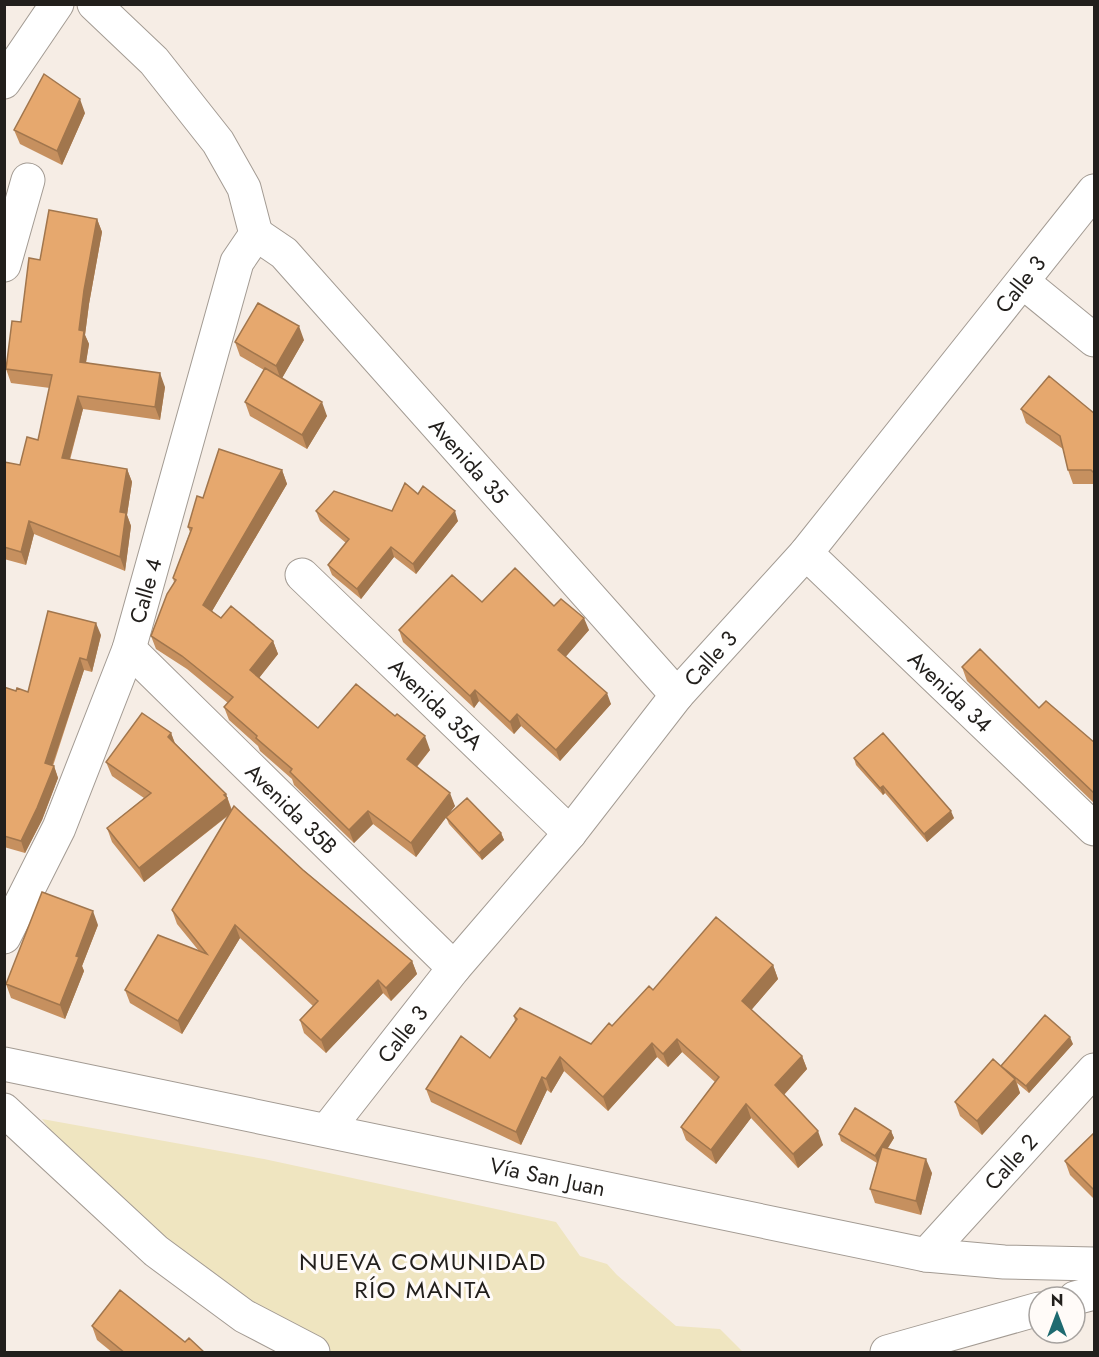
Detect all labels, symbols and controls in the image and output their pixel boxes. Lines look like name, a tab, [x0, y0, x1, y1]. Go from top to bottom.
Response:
street label: Calle 3	[987, 248, 1053, 320]
street label: Avenida 35	[422, 411, 516, 511]
street label: Calle 4	[121, 554, 170, 627]
street label: Calle 3	[676, 623, 744, 693]
street label: Avenida 34	[901, 643, 1000, 740]
street label: Avenida 35A	[382, 651, 491, 758]
street label: Avenida 35B	[238, 756, 345, 861]
street label: Calle 3	[369, 998, 435, 1070]
street label: Calle 2	[977, 1126, 1045, 1197]
street label: Vía San Juan	[487, 1149, 608, 1204]
district label: NUEVA COMUNIDAD RÍO MANTA	[299, 1244, 547, 1307]
north arrow	[1027, 1285, 1087, 1345]
text: N	[1051, 1289, 1063, 1312]

